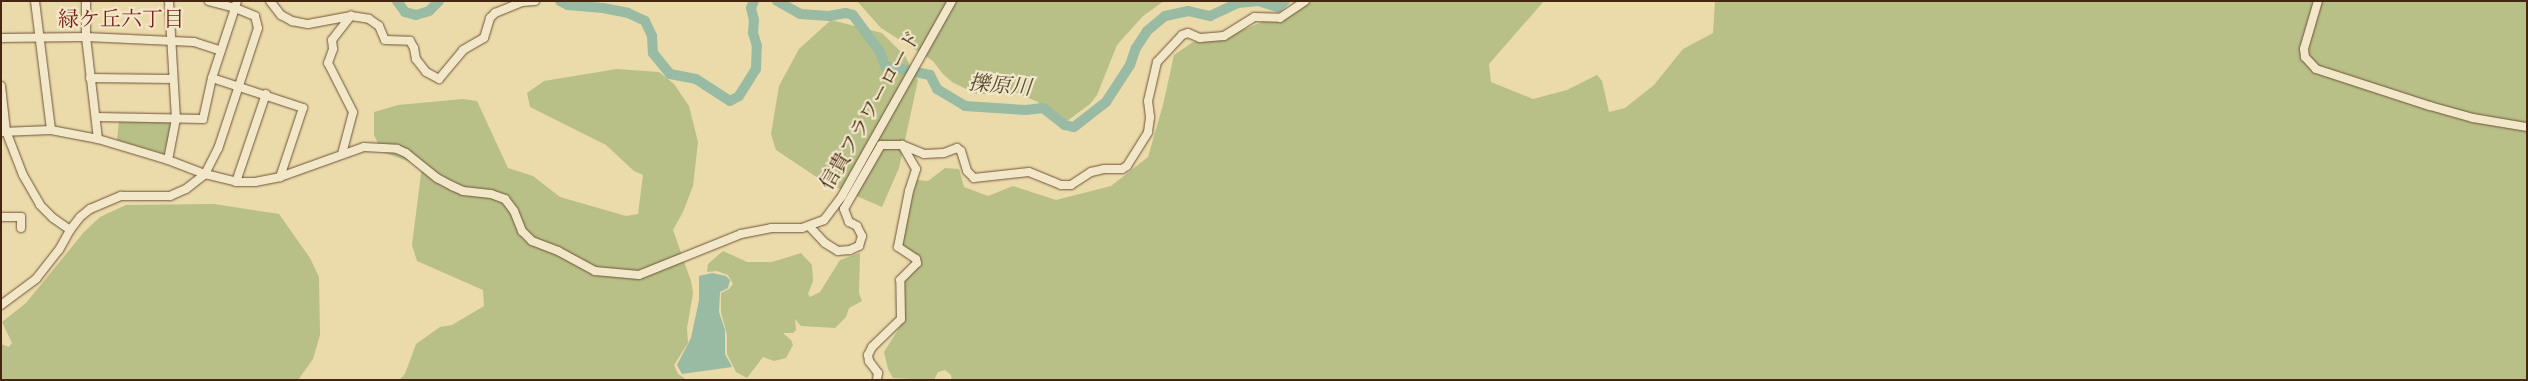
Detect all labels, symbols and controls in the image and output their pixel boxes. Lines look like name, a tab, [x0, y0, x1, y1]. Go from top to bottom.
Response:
district label: 緑ケ丘六丁目	[58, 7, 184, 33]
street label: 信貴フラワーロード	[816, 27, 926, 195]
water label: 擽原川	[968, 71, 1032, 101]

